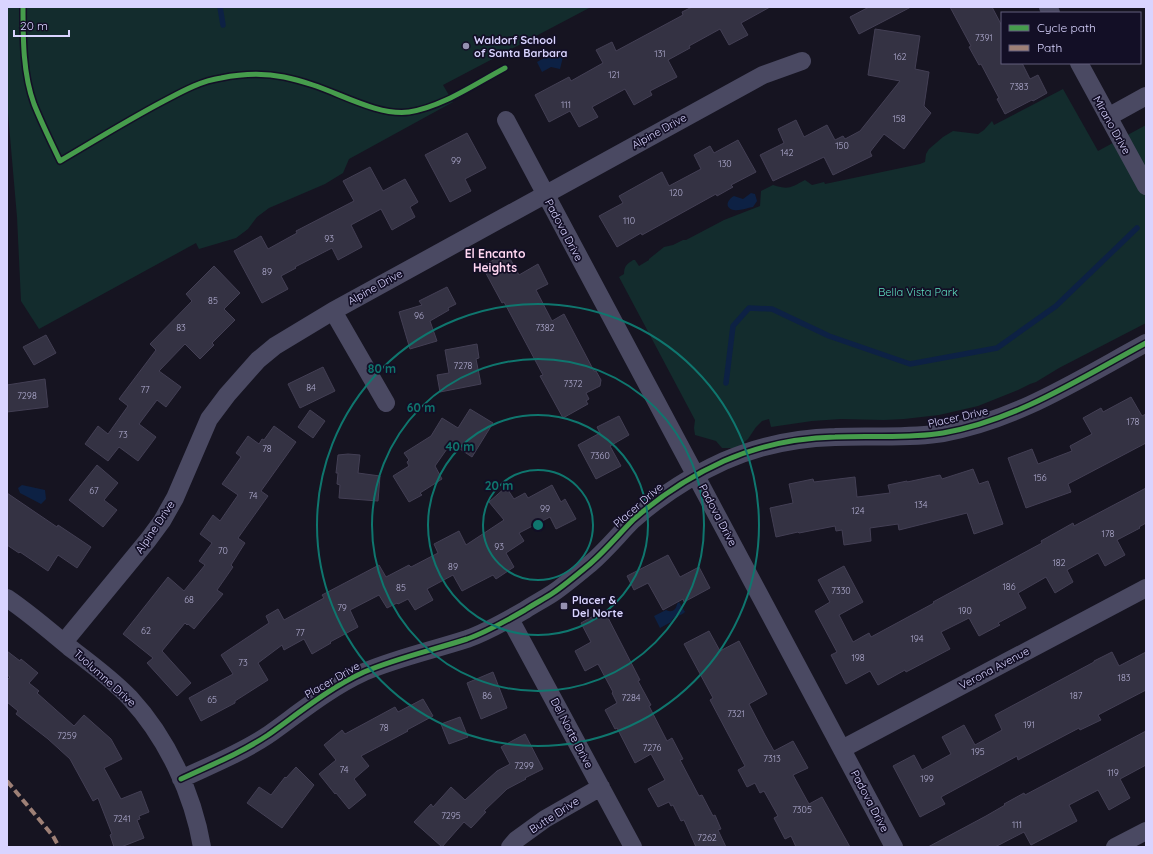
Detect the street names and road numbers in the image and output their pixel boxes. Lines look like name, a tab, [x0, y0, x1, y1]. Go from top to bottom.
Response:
street label: Mirano Drive	[1090, 93, 1134, 157]
street label: Alpine Drive	[629, 110, 689, 152]
street label: Padova Drive	[542, 197, 586, 263]
street label: Alpine Drive	[345, 266, 405, 308]
street label: Placer Drive	[927, 403, 989, 431]
street label: Placer Drive	[610, 480, 666, 530]
street label: Padova Drive	[696, 482, 740, 548]
street label: Alpine Drive	[132, 498, 178, 556]
street label: Verona Avenue	[956, 644, 1032, 692]
street label: Tuolumne Drive	[71, 646, 139, 710]
street label: Placer Drive	[302, 659, 362, 701]
street label: Del Norte Drive	[548, 695, 596, 771]
street label: Padova Drive	[848, 768, 892, 834]
street label: Butte Drive	[526, 794, 582, 836]

